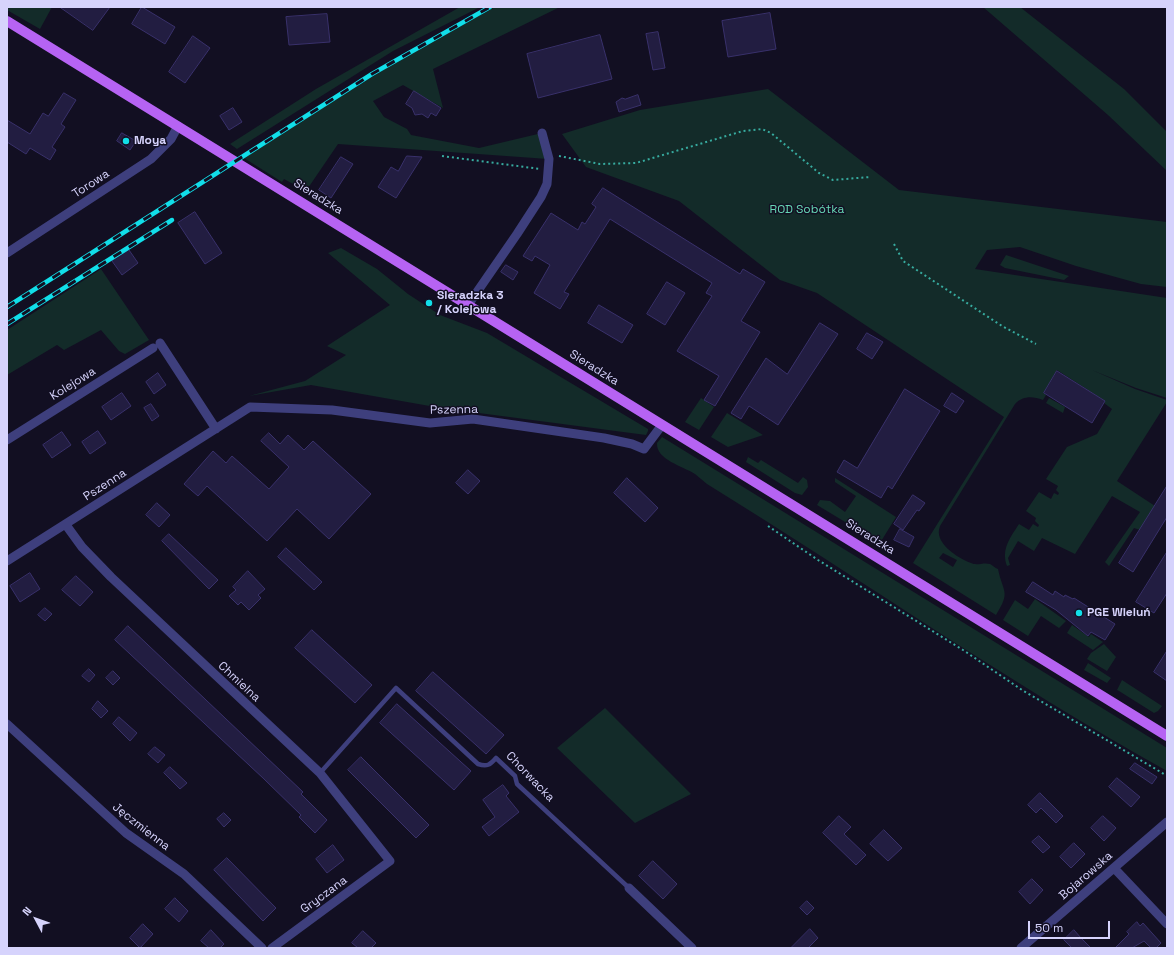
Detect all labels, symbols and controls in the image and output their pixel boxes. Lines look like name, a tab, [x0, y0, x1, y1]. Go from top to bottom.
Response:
place label: Moya	[134, 134, 166, 148]
marker: Moya	[121, 136, 131, 146]
street label: Torowa	[70, 167, 112, 201]
street label: Sieradzka	[291, 176, 345, 218]
park label: ROD Sobótka	[770, 203, 844, 217]
place label: Sieradzka 3 / Kolejowa	[437, 289, 504, 317]
marker: Sieradzka 3 / Kolejowa	[424, 298, 434, 308]
street label: Sieradzka	[567, 347, 621, 389]
street label: Kolejowa	[47, 364, 99, 404]
street label: Pszenna	[430, 402, 478, 418]
street label: Pszenna	[81, 466, 129, 504]
street label: Sieradzka	[843, 516, 897, 558]
place label: PGE Wieluń	[1087, 606, 1151, 620]
marker: PGE Wieluń	[1074, 608, 1084, 618]
street label: Chmielna	[215, 659, 263, 705]
street label: Chorwacka	[503, 749, 557, 805]
street label: Jęczmienna	[109, 800, 173, 854]
street label: Bojarowska	[1056, 849, 1116, 903]
street label: Gryczana	[298, 873, 350, 917]
north arrow	[16, 899, 56, 939]
text: N	[19, 904, 35, 919]
scale bar	[1030, 913, 1112, 939]
text: 50 m	[1035, 920, 1063, 936]

